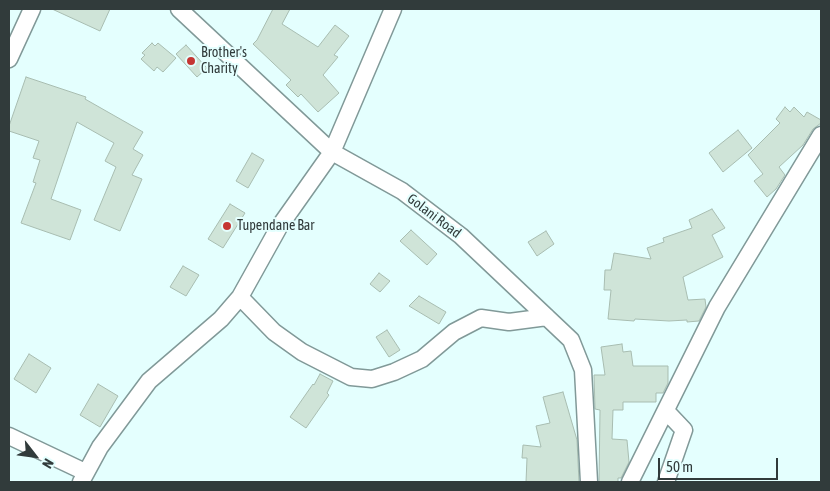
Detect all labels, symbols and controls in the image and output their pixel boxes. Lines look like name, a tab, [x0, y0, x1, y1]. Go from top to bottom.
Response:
place label: Brother's Charity	[201, 45, 247, 78]
marker: Brother's Charity	[185, 55, 197, 67]
street label: Golani Road	[404, 190, 464, 242]
place label: Tupendane Bar	[237, 218, 314, 234]
marker: Tupendane Bar	[221, 220, 233, 232]
north arrow	[10, 431, 60, 481]
scale bar	[660, 448, 780, 480]
text: N	[39, 456, 57, 471]
text: 50 m	[666, 458, 693, 475]

